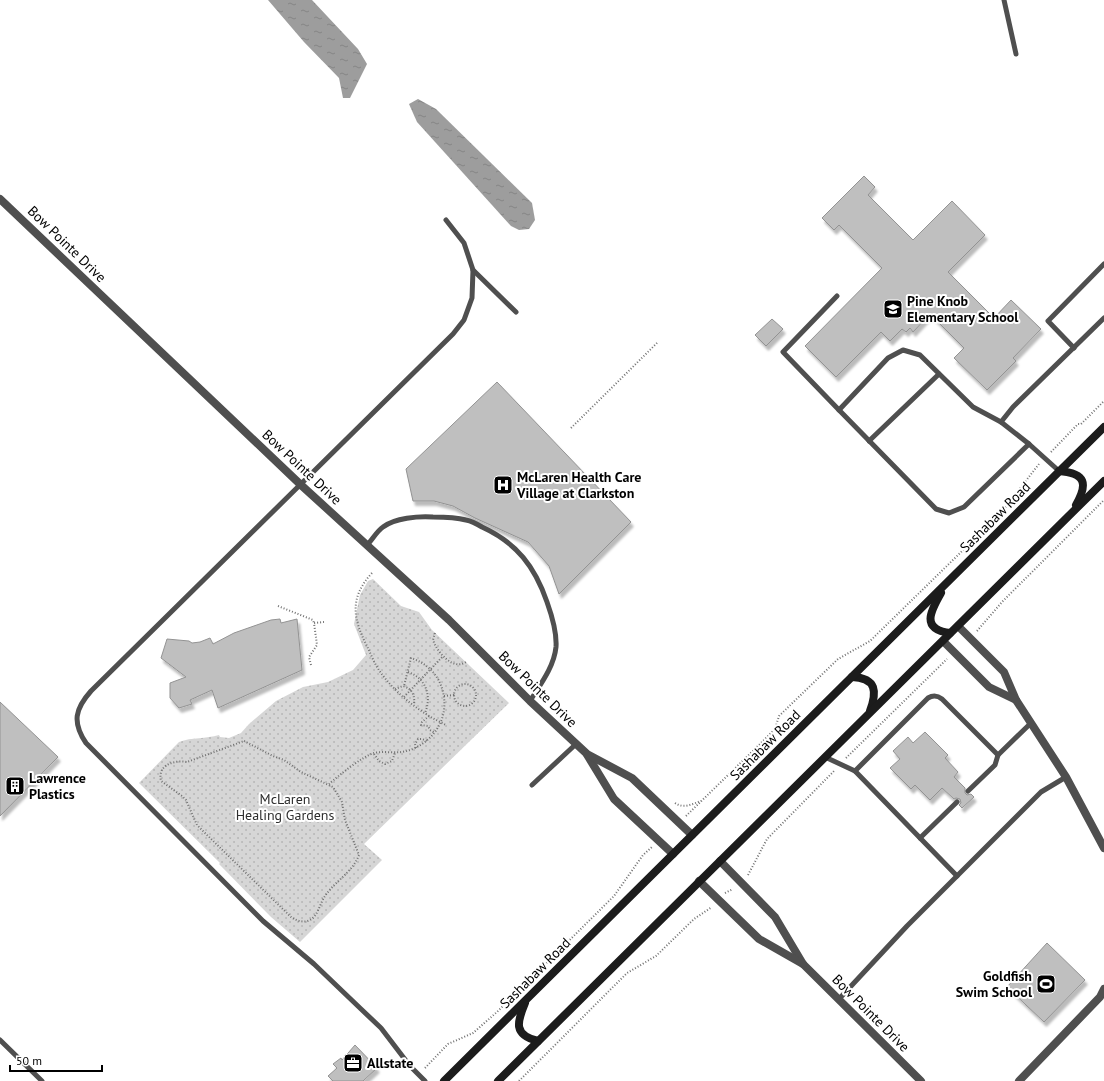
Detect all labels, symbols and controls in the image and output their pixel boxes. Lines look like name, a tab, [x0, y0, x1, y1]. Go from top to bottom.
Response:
street label: Bow Pointe Drive	[24, 202, 110, 286]
place label: Pine Knob Elementary School	[907, 292, 1019, 326]
school or university icon: Pine Knob Elementary School	[882, 298, 904, 320]
street label: Bow Pointe Drive	[258, 426, 346, 508]
place label: McLaren Health Care Village at Clarkston	[516, 468, 641, 502]
hospital icon: McLaren Health Care Village at Clarkston	[492, 474, 514, 496]
street label: Sashabaw Road	[956, 478, 1034, 556]
street label: Bow Pointe Drive	[495, 647, 581, 731]
street label: Sashabaw Road	[726, 706, 804, 784]
place label: Lawrence Plastics	[29, 769, 86, 803]
building icon: Lawrence Plastics	[4, 775, 26, 797]
park label: McLaren Healing Gardens	[236, 790, 334, 824]
street label: Sashabaw Road	[496, 934, 574, 1012]
place label: Goldfish Swim School	[956, 967, 1033, 1001]
street label: Bow Pointe Drive	[828, 970, 914, 1056]
sports icon: Goldfish Swim School	[1035, 973, 1057, 995]
scale bar	[10, 1047, 102, 1073]
office icon: Allstate	[342, 1052, 364, 1074]
text: 50 m	[16, 1053, 42, 1068]
place label: Allstate	[367, 1054, 413, 1072]

